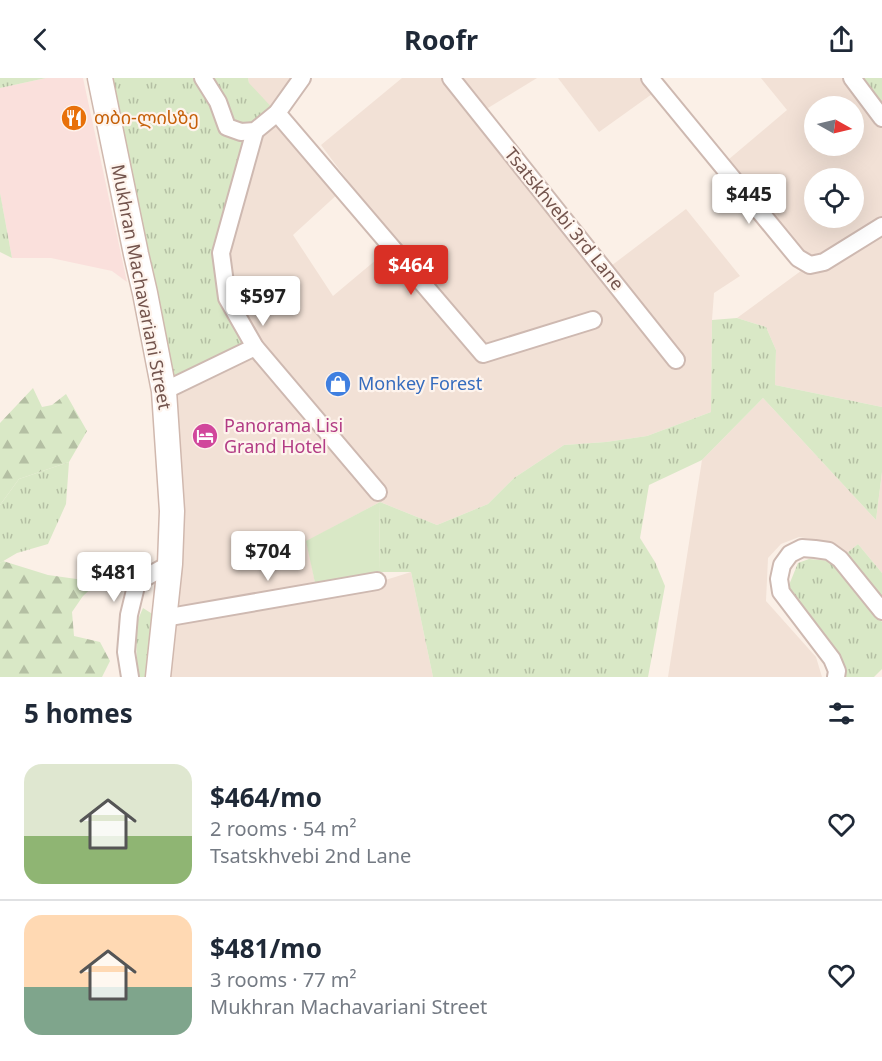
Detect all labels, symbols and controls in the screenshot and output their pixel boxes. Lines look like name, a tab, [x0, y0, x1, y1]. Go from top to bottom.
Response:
text: Roofr	[404, 21, 478, 58]
icon: back	[24, 23, 57, 56]
icon: share	[825, 23, 858, 56]
north arrow	[804, 96, 864, 156]
map controls	[804, 96, 864, 228]
restaurant icon: თბი-ლისზე	[59, 103, 89, 133]
place label: თბი-ლისზე	[94, 105, 199, 129]
street label: Tsatskhvebi 3rd Lane	[500, 142, 630, 295]
street label: Mukhran Machavariani Street	[106, 162, 178, 412]
button: locate	[804, 168, 864, 228]
pin: $445	[713, 174, 785, 225]
text: $445	[726, 180, 772, 207]
pin: $464	[375, 245, 447, 296]
text: $464	[388, 251, 434, 278]
pin: $597	[227, 276, 299, 327]
text: $597	[240, 282, 286, 309]
shop icon: Monkey Forest	[323, 369, 353, 399]
place label: Monkey Forest	[358, 371, 483, 395]
place label: Panorama Lisi Grand Hotel	[224, 413, 343, 458]
hotel icon: Panorama Lisi Grand Hotel	[190, 421, 220, 451]
pin: $704	[232, 531, 304, 582]
text: $704	[245, 537, 291, 564]
pin: $481	[78, 552, 150, 603]
text: $481	[91, 558, 137, 585]
text: 5 homes	[24, 695, 133, 731]
icon: filters	[825, 697, 858, 730]
text: $464/mo	[210, 779, 322, 815]
icon: home	[72, 788, 144, 860]
icon: heart	[825, 808, 858, 841]
text: 2 rooms · 54 m²	[210, 815, 357, 842]
text: Tsatskhvebi 2nd Lane	[210, 842, 411, 869]
text: $481/mo	[210, 930, 322, 966]
icon: home	[72, 939, 144, 1011]
icon: heart	[825, 959, 858, 992]
text: 3 rooms · 77 m²	[210, 966, 357, 993]
text: Mukhran Machavariani Street	[210, 993, 487, 1020]

